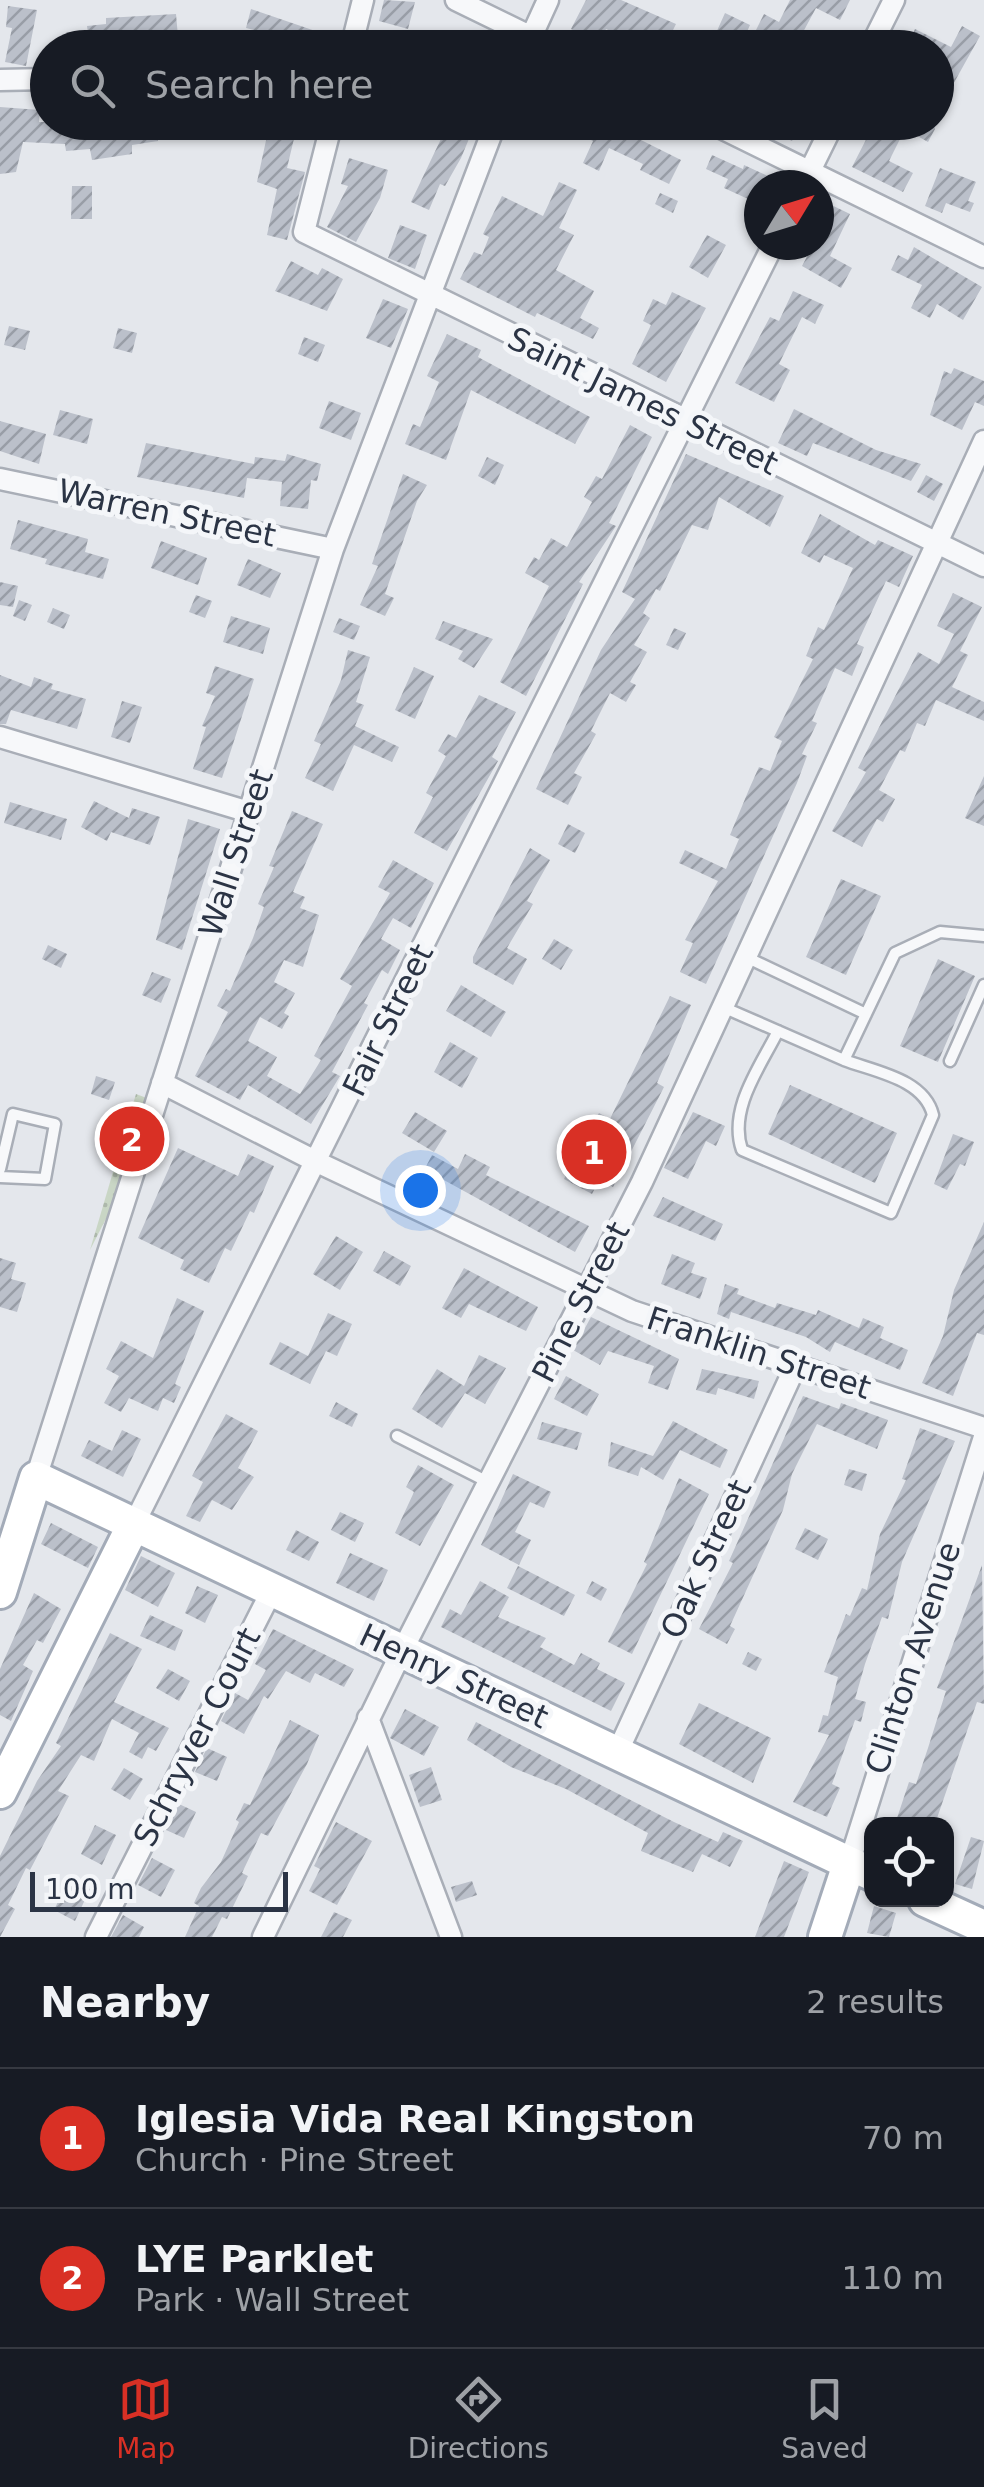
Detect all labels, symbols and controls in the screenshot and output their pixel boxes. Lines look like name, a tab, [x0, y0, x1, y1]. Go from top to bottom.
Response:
search box	[30, 30, 954, 140]
icon: search	[65, 58, 120, 113]
text: Search here	[145, 63, 373, 107]
north arrow	[744, 170, 834, 260]
street label: Saint James Street	[502, 319, 784, 483]
street label: Warren Street	[55, 471, 279, 555]
street label: Wall Street	[191, 764, 281, 942]
street label: Fair Street	[335, 938, 441, 1102]
pin: 2	[100, 1102, 164, 1176]
pin: 1	[562, 1114, 626, 1190]
your location	[395, 1165, 446, 1216]
street label: Pine Street	[524, 1215, 638, 1389]
street label: Franklin Street	[642, 1299, 876, 1407]
street label: Oak Street	[653, 1474, 759, 1644]
street label: Clinton Avenue	[858, 1537, 968, 1779]
street label: Henry Street	[354, 1616, 554, 1736]
street label: Schryver Court	[126, 1621, 268, 1853]
map controls	[864, 1817, 954, 1907]
button: locate	[864, 1817, 954, 1907]
scale bar	[30, 1867, 288, 1912]
text: 100 m	[45, 1873, 135, 1906]
text: Nearby	[40, 1978, 210, 2027]
text: 2 results	[806, 1983, 944, 2021]
text: Iglesia Vida Real Kingston	[135, 2097, 695, 2141]
text: 1	[61, 2119, 84, 2157]
text: 70 m	[862, 2119, 944, 2157]
text: Church · Pine Street	[135, 2141, 454, 2179]
text: LYE Parklet	[135, 2237, 373, 2281]
text: 2	[61, 2259, 84, 2297]
text: 110 m	[842, 2259, 944, 2297]
text: Park · Wall Street	[135, 2281, 409, 2319]
tab: Map	[116, 2372, 175, 2465]
tab: Directions	[408, 2372, 549, 2465]
tab: Saved	[781, 2372, 868, 2465]

